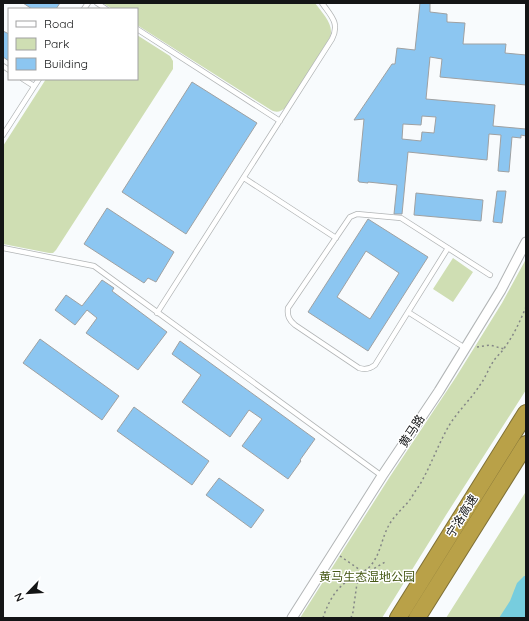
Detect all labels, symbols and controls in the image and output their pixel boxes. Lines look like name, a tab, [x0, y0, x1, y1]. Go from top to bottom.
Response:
legend	[8, 8, 138, 80]
text: Road	[44, 16, 74, 31]
text: Park	[44, 36, 69, 51]
text: Building	[44, 56, 88, 71]
street label: 黄马路	[395, 412, 428, 450]
street label: 宁洛高速	[442, 491, 481, 540]
park label: 黄马生态湿地公园	[319, 569, 415, 584]
north arrow	[8, 573, 48, 613]
text: N	[11, 591, 27, 604]

